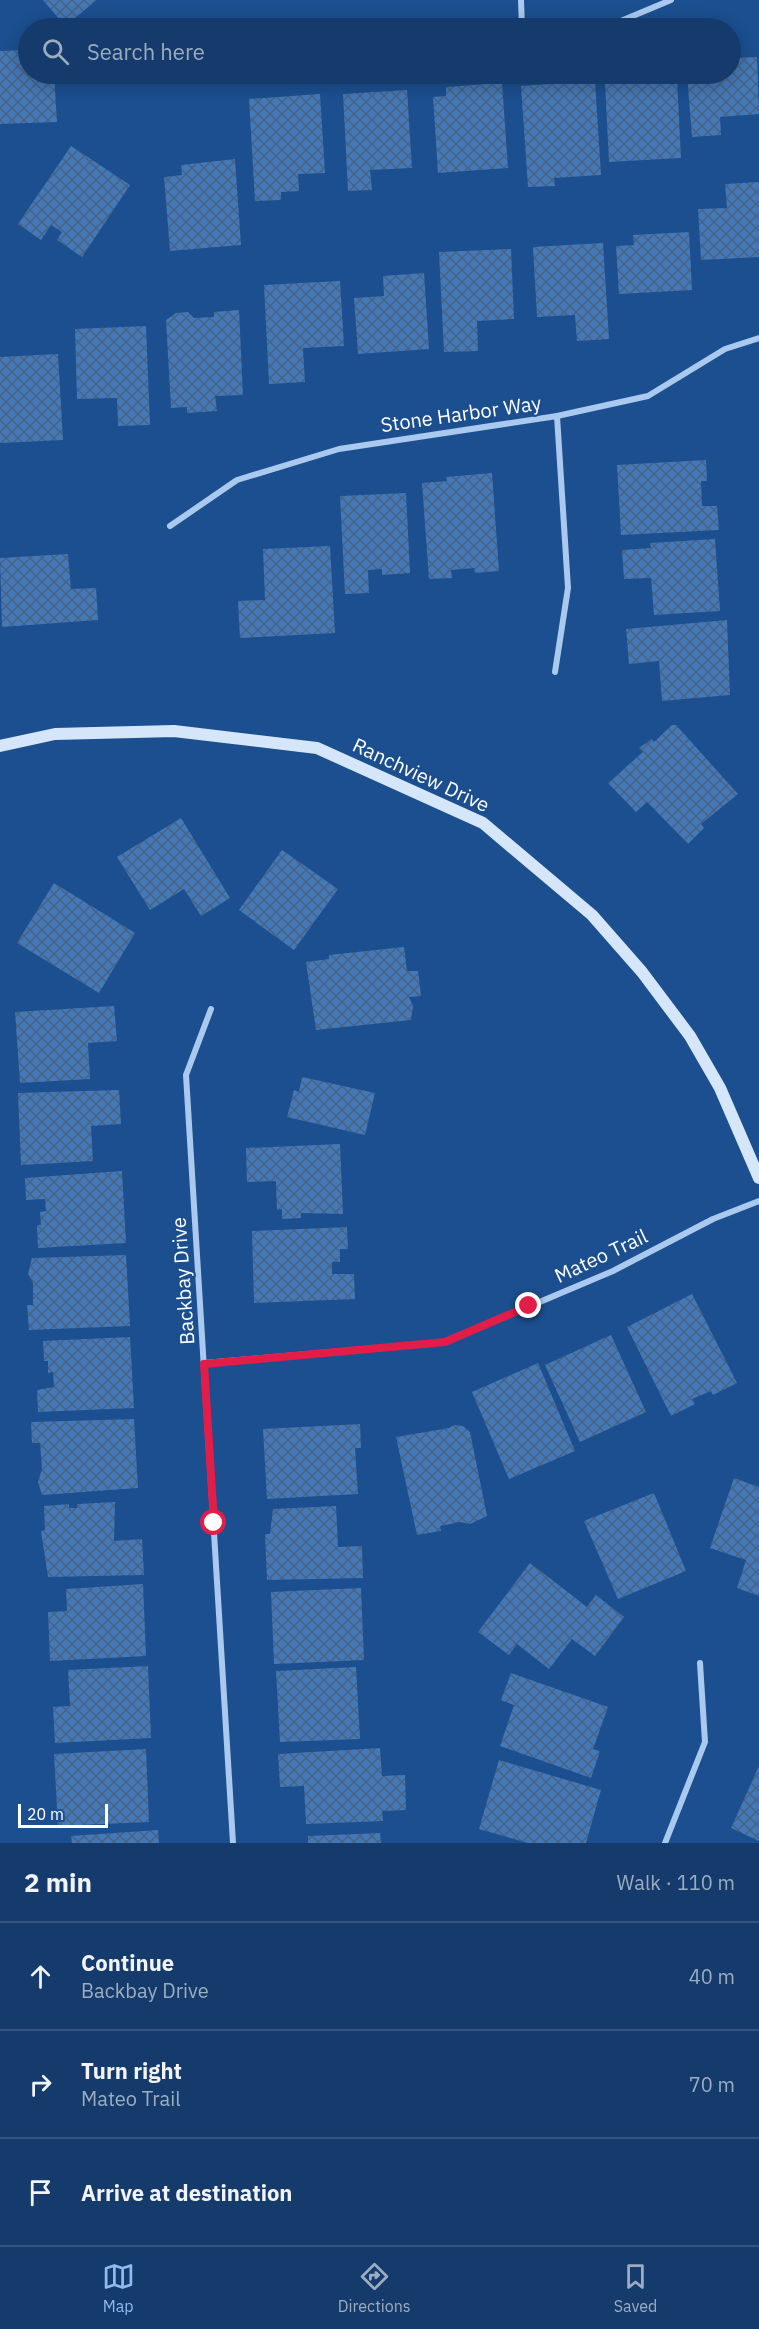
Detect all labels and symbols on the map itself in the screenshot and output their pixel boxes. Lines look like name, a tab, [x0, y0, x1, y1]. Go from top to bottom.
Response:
street label: Stone Harbor Way	[379, 389, 543, 438]
street label: Ranchview Drive	[348, 731, 494, 818]
street label: Backbay Drive	[165, 1216, 200, 1346]
street label: Mateo Trail	[550, 1222, 652, 1289]
route end	[515, 1292, 541, 1318]
route start	[200, 1509, 226, 1535]
scale bar	[18, 1801, 108, 1828]

